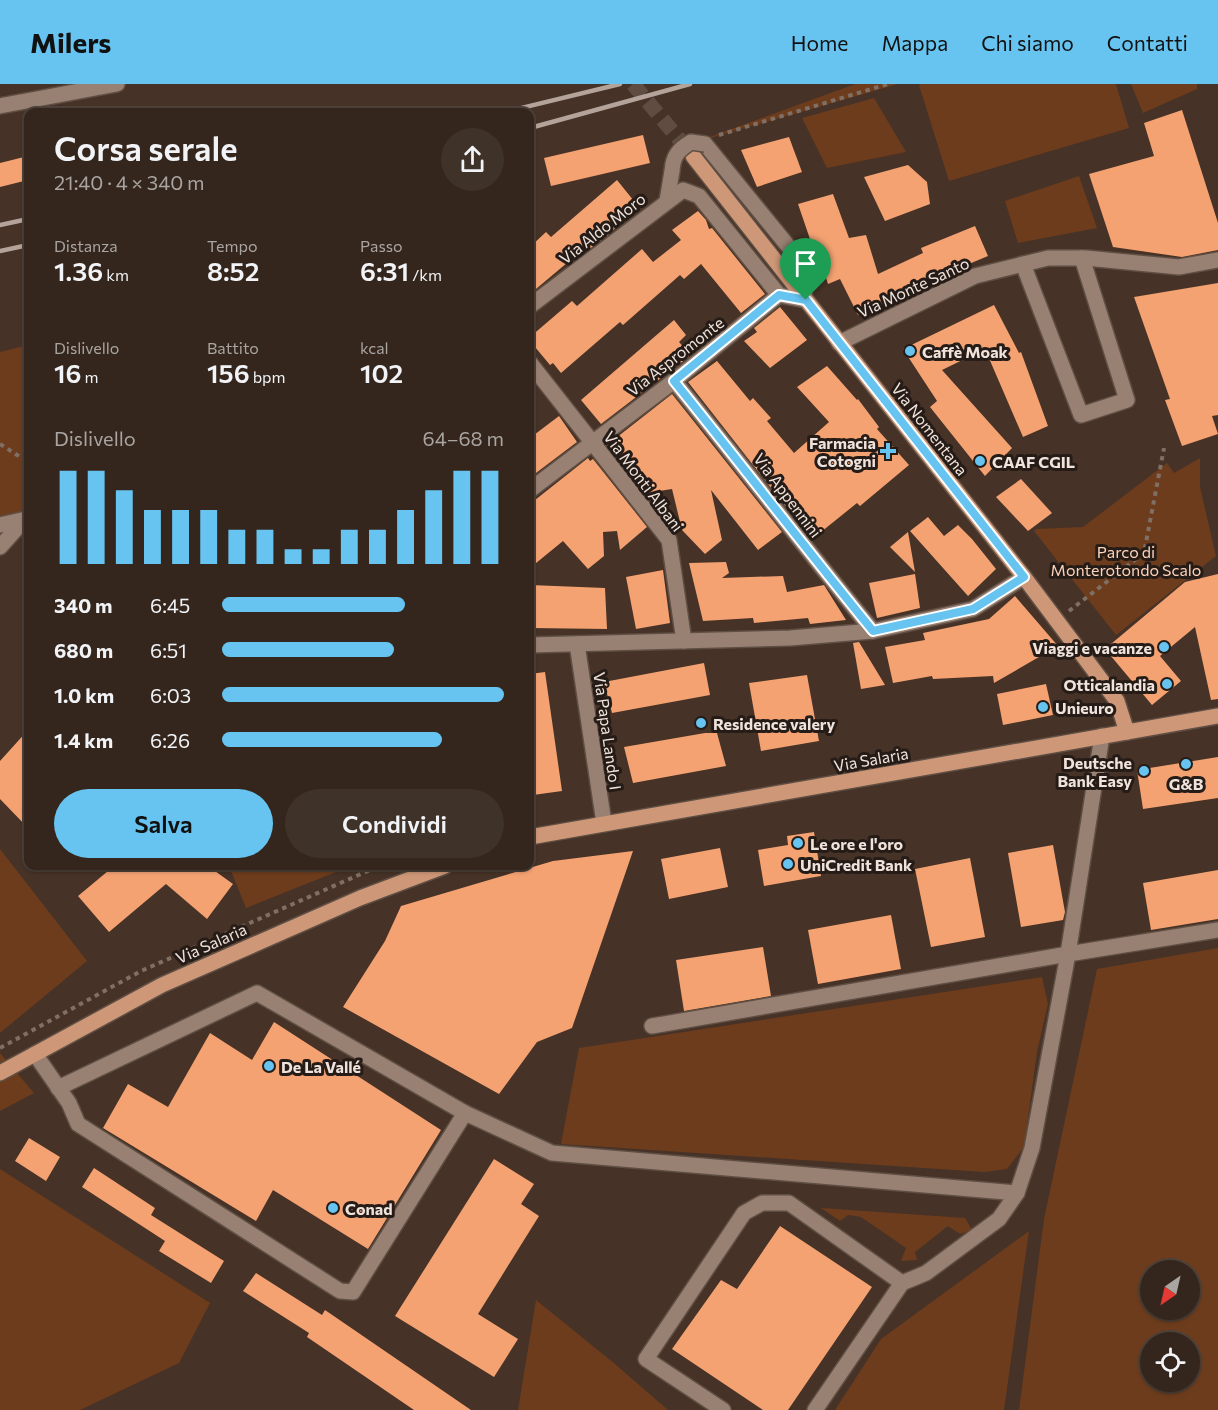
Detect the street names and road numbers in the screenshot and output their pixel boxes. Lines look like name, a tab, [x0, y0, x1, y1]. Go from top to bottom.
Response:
street label: Via Aldo Moro	[555, 188, 649, 268]
street label: Via Monte Santo	[854, 253, 972, 321]
street label: Via Aspromonte	[623, 312, 727, 400]
street label: Via Nomentana	[888, 379, 972, 479]
street label: Via Monti Albani	[600, 427, 688, 535]
street label: Via Appennini	[750, 449, 826, 541]
street label: Via Papa Lando I	[590, 671, 626, 791]
street label: Via Salaria	[832, 743, 910, 775]
street label: Via Salaria	[173, 919, 249, 967]

